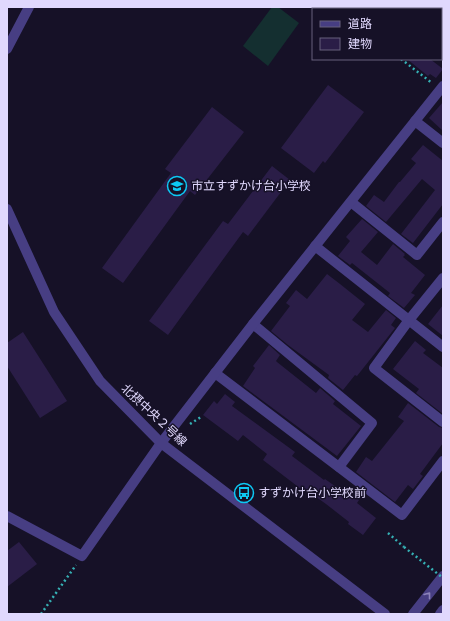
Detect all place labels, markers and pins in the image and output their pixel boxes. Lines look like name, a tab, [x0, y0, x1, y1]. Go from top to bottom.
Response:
school or university icon: 市立すずかけ台小学校	[166, 175, 188, 197]
place label: 市立すずかけ台小学校	[191, 179, 311, 193]
bus stop icon: すずかけ台小学校前	[233, 482, 255, 504]
place label: すずかけ台小学校前	[258, 486, 366, 500]

